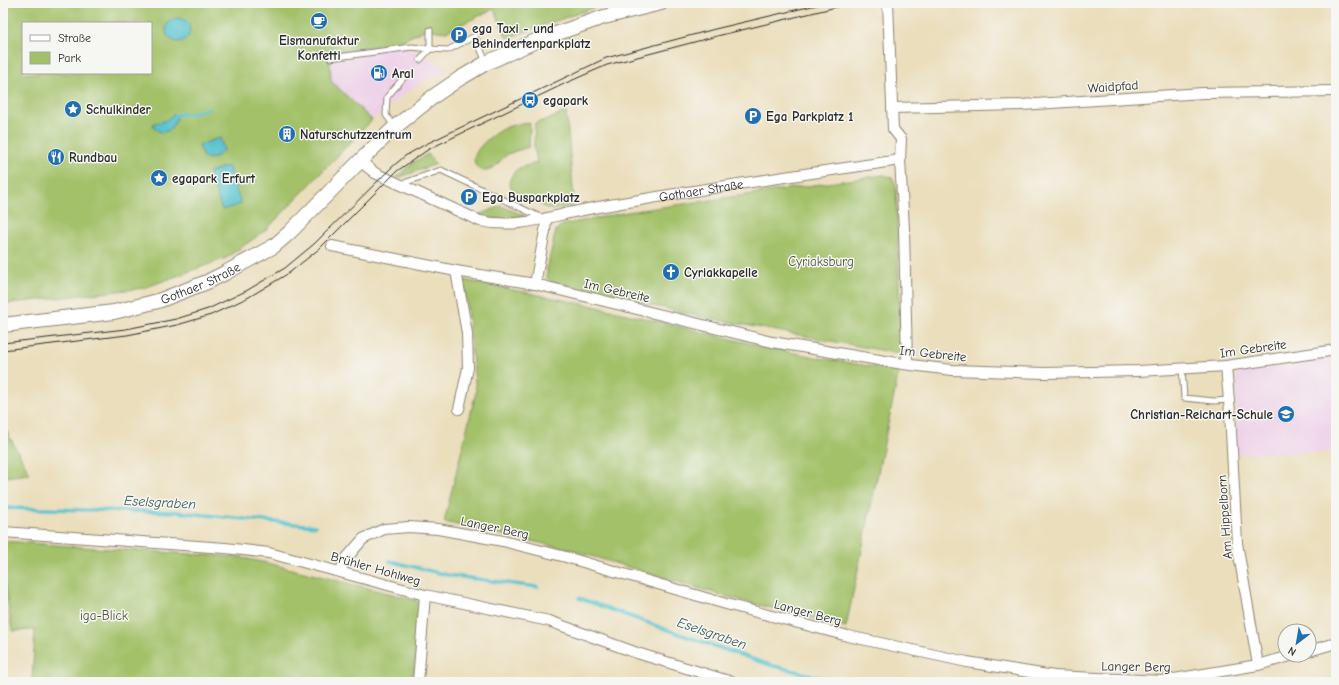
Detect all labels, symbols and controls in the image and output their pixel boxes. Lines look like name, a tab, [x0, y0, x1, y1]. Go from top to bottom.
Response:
cafe icon: Eismanufaktur Konfetti	[309, 11, 329, 31]
place label: ega Taxi - und Behindertenparkplatz	[472, 21, 591, 51]
legend	[22, 22, 152, 74]
parking icon: ega Taxi - und Behindertenparkplatz	[449, 25, 469, 45]
text: Straße	[58, 31, 91, 45]
place label: Eismanufaktur Konfetti	[279, 33, 360, 63]
text: Park	[58, 51, 81, 65]
fuel station icon: Aral	[369, 63, 389, 83]
place label: Aral	[392, 66, 414, 81]
street label: Waidpfad	[1087, 77, 1139, 96]
bus stop icon: egapark	[520, 90, 540, 110]
place label: egapark	[543, 93, 589, 108]
place icon: Schulkinder	[63, 99, 83, 119]
place label: Schulkinder	[86, 102, 152, 117]
parking icon: Ega Parkplatz 1	[743, 106, 763, 126]
place label: Ega Parkplatz 1	[766, 109, 853, 124]
building icon: Naturschutzzentrum	[277, 124, 297, 144]
place label: Naturschutzzentrum	[300, 127, 412, 142]
restaurant icon: Rundbau	[46, 147, 66, 167]
place label: Rundbau	[69, 150, 117, 165]
place icon: egapark Erfurt	[149, 168, 169, 188]
place label: egapark Erfurt	[172, 171, 256, 186]
street label: Gothaer Straße	[658, 176, 745, 205]
parking icon: Ega Busparkplatz	[459, 187, 479, 207]
place label: Ega Busparkplatz	[482, 190, 580, 205]
park label: Cyriaksburg	[788, 254, 854, 269]
street label: Gothaer Straße	[158, 259, 243, 307]
church icon: Cyriakkapelle	[661, 262, 681, 282]
place label: Cyriakkapelle	[684, 265, 758, 280]
street label: Im Gebreite	[582, 276, 652, 305]
street label: Im Gebreite	[1219, 336, 1288, 361]
street label: Im Gebreite	[899, 343, 968, 365]
school or university icon: Christian-Reichart-Schule	[1276, 404, 1296, 424]
place label: Christian-Reichart-Schule	[1130, 407, 1274, 422]
street label: Am Hippelborn	[1214, 474, 1235, 560]
water label: Eselsgraben	[123, 492, 197, 513]
street label: Langer Berg	[459, 513, 530, 542]
street label: Brühler Hohlweg	[329, 548, 423, 588]
street label: Langer Berg	[772, 596, 843, 629]
park label: iga-Blick	[80, 608, 129, 623]
water label: Eselsgraben	[675, 614, 749, 653]
north arrow	[1277, 623, 1317, 663]
text: N	[1286, 644, 1299, 659]
street label: Langer Berg	[1101, 658, 1171, 675]

